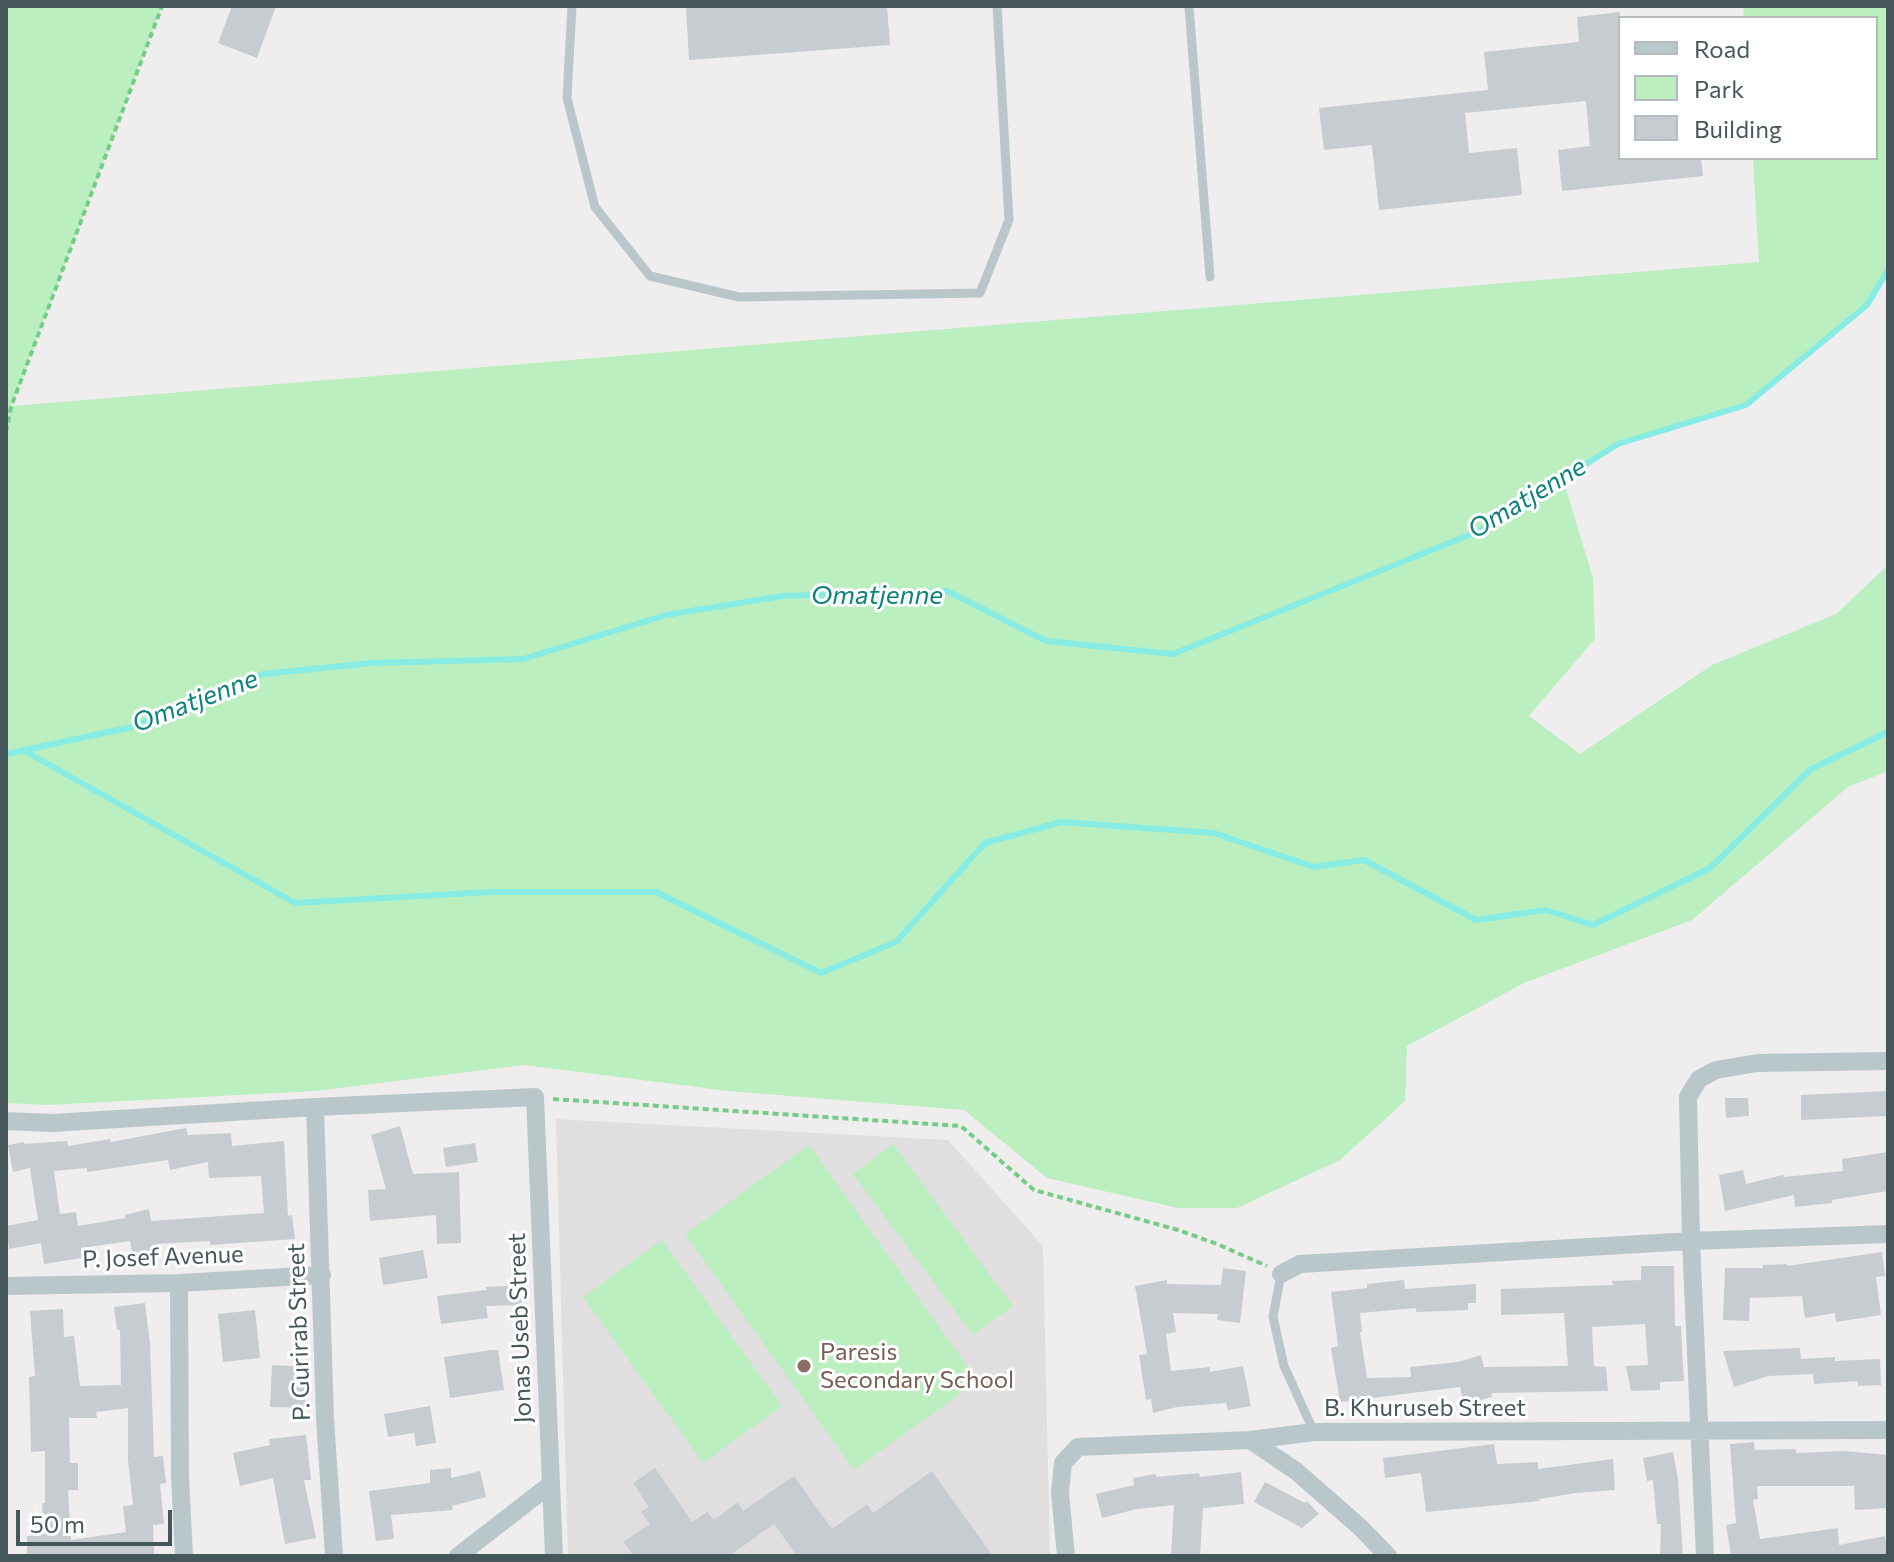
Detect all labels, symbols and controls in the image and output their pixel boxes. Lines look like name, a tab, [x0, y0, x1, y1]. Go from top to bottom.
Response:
legend	[1618, 16, 1878, 160]
text: Road	[1694, 34, 1750, 63]
text: Park	[1694, 74, 1744, 103]
text: Building	[1694, 114, 1782, 143]
water label: Omatjenne	[1462, 451, 1592, 545]
water label: Omatjenne	[811, 579, 943, 611]
water label: Omatjenne	[128, 663, 262, 739]
street label: Jonas Useb Street	[502, 1232, 538, 1424]
street label: P. Josef Avenue	[82, 1240, 244, 1274]
street label: P. Gurirab Street	[281, 1242, 317, 1422]
place label: Paresis Secondary School	[820, 1338, 1014, 1394]
marker: Paresis Secondary School	[795, 1357, 813, 1375]
street label: B. Khuruseb Street	[1324, 1394, 1526, 1422]
scale bar	[20, 1494, 176, 1544]
text: 50 m	[30, 1509, 85, 1538]

